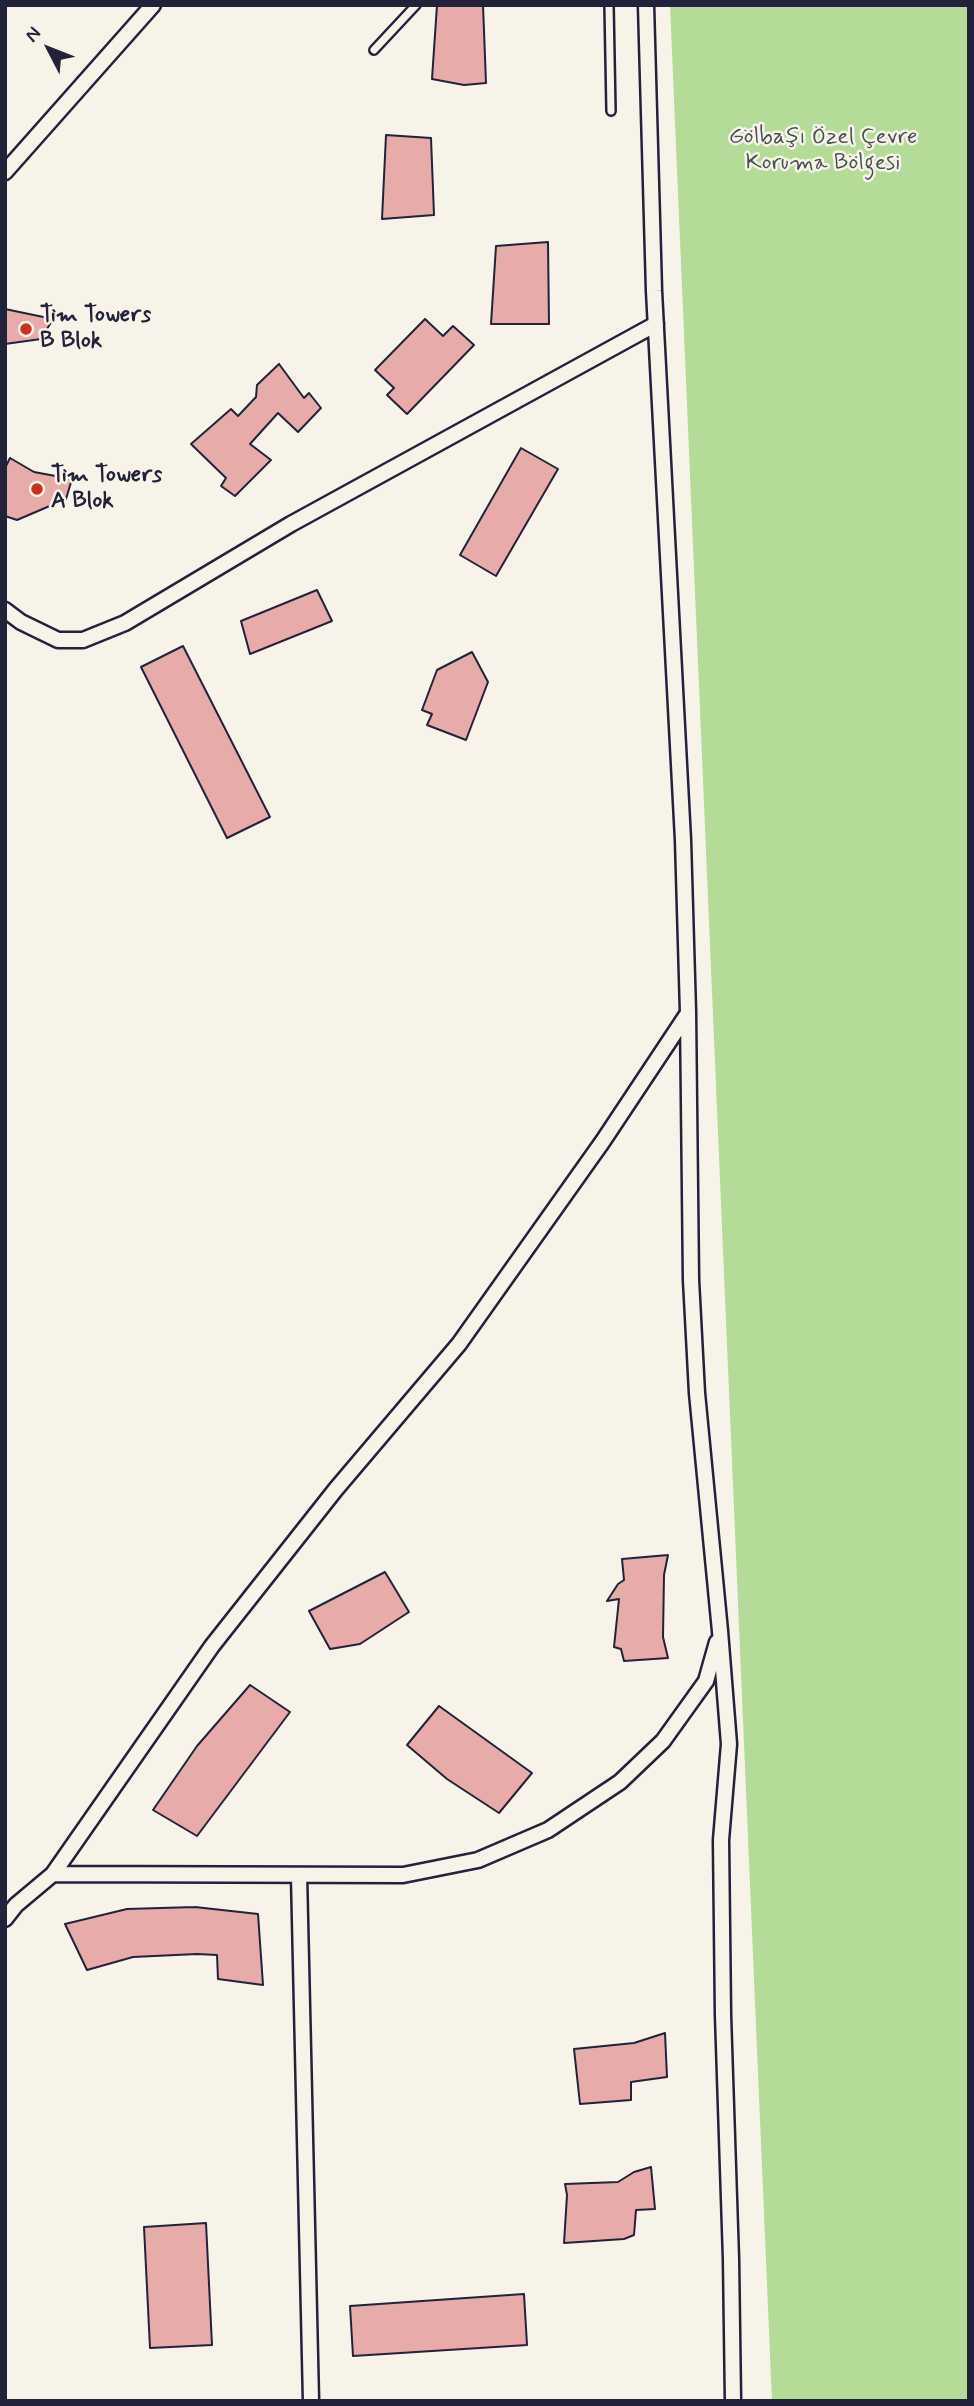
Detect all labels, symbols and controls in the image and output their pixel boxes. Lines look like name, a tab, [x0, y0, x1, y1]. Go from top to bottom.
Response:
north arrow	[14, 14, 84, 84]
text: N	[19, 22, 47, 48]
park label: Gölbaşı Özel Çevre Koruma Bölgesi	[729, 124, 917, 178]
place label: Tim Towers B Blok	[40, 302, 151, 356]
marker: Tim Towers B Blok	[18, 321, 34, 337]
place label: Tim Towers A Blok	[51, 462, 162, 516]
marker: Tim Towers A Blok	[29, 481, 45, 497]

